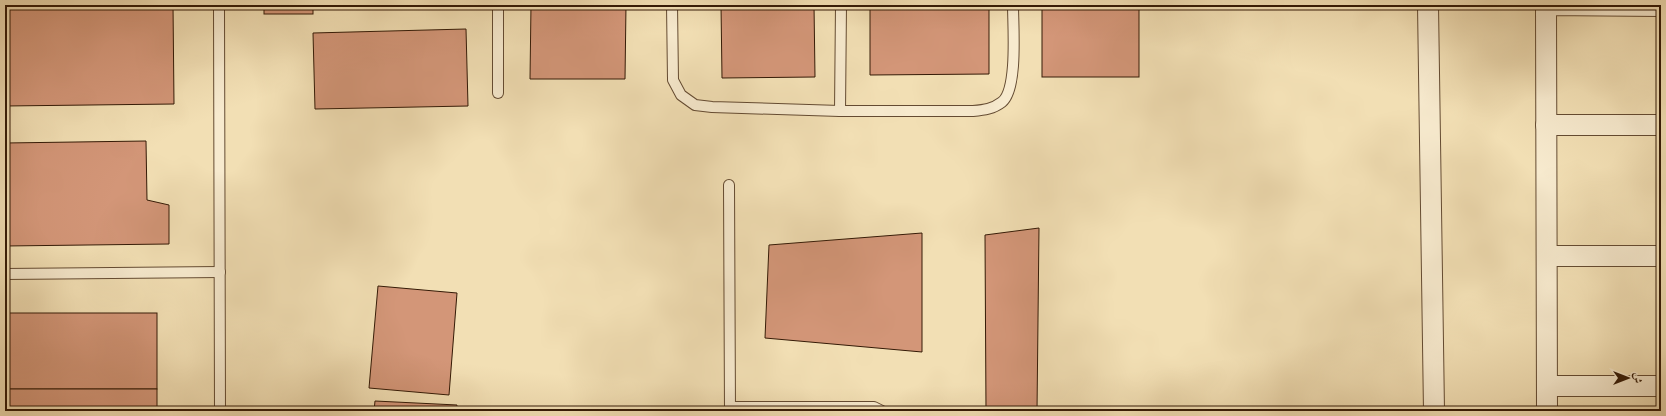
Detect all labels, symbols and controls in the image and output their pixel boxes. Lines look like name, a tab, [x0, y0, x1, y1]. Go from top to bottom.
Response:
north arrow	[1608, 358, 1648, 398]
text: ش	[1631, 373, 1645, 384]

